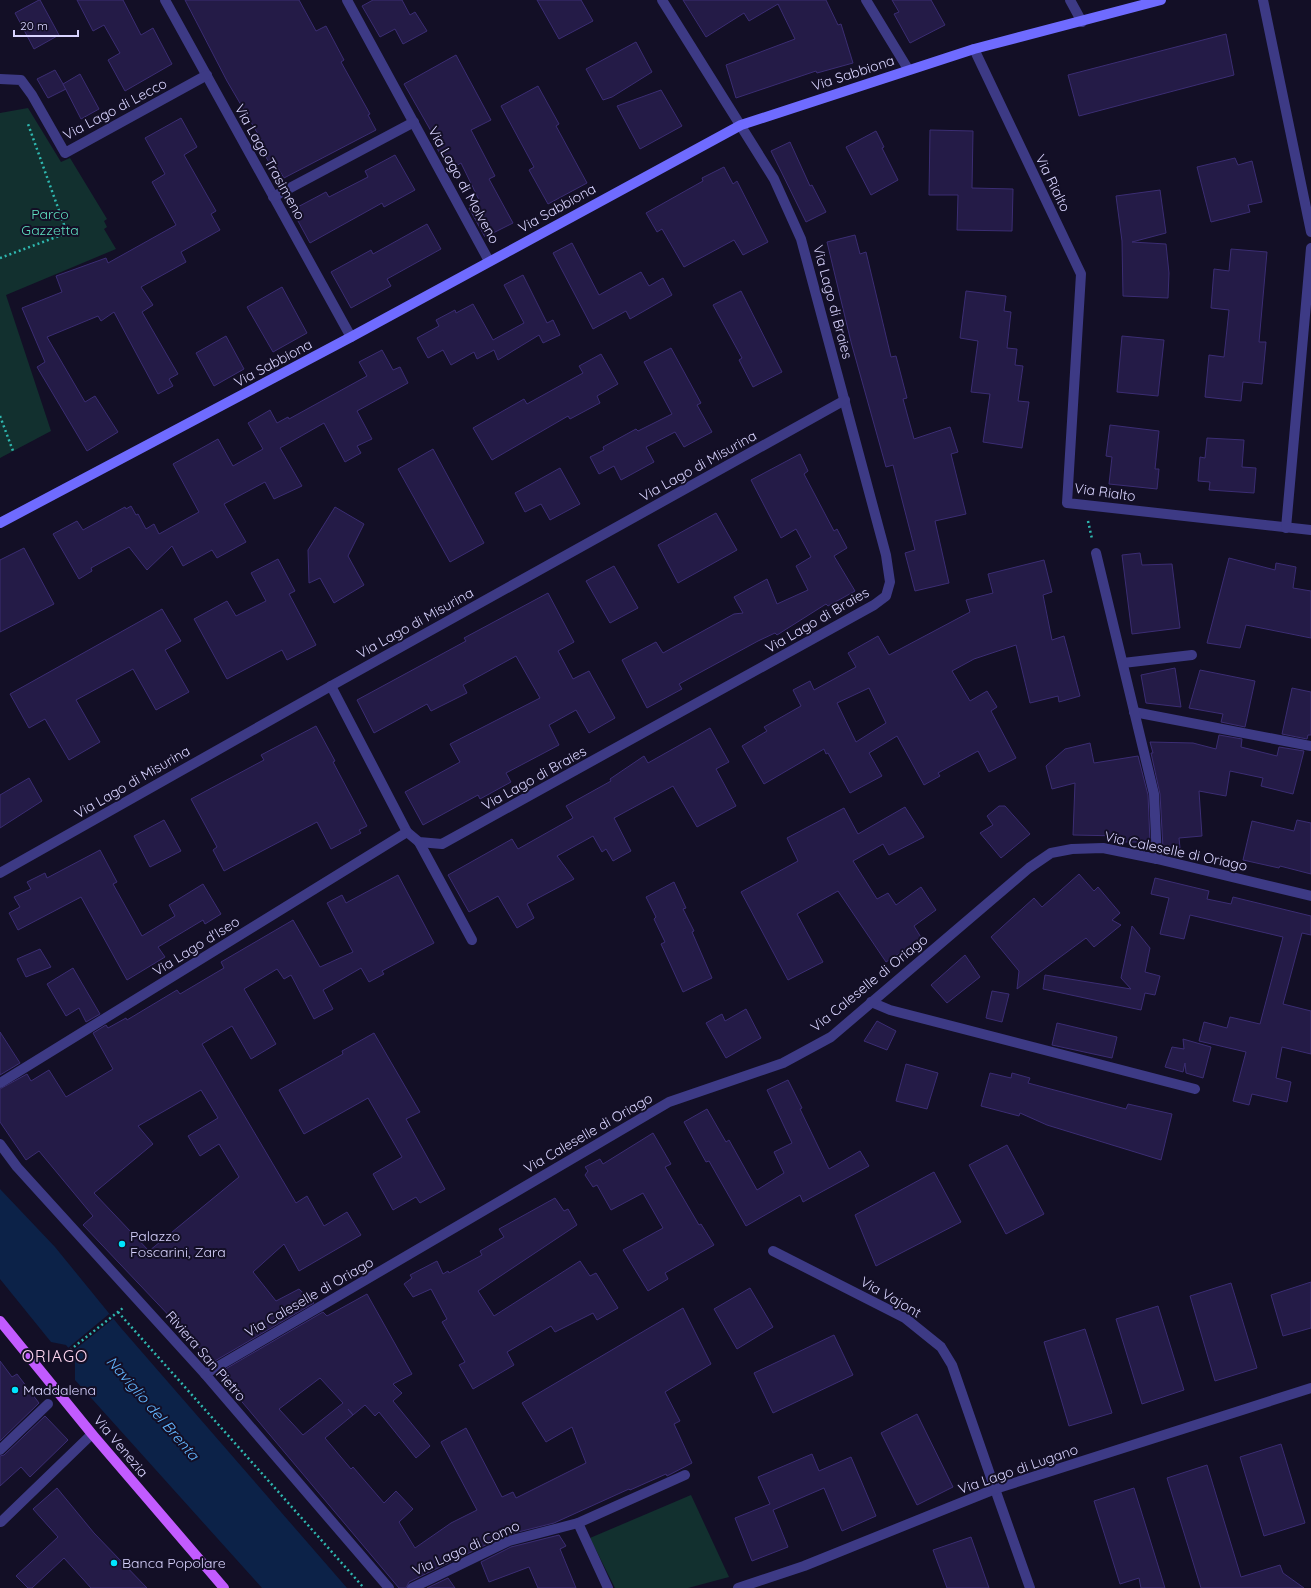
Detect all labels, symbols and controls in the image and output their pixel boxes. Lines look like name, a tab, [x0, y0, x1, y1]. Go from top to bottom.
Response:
scale bar	[14, 12, 78, 38]
text: 20 m	[20, 18, 48, 33]
street label: Via Sabbiona	[809, 51, 897, 95]
street label: Via Lago di Lecco	[60, 74, 170, 144]
street label: Via Lago Trasimeno	[231, 101, 309, 223]
street label: Via Lago di Molveno	[424, 123, 504, 247]
street label: Via Rialto	[1031, 151, 1075, 215]
street label: Via Sabbiona	[515, 179, 599, 237]
park label: Parco Gazzetta	[21, 205, 79, 239]
street label: Via Lago di Braies	[809, 243, 857, 361]
street label: Via Sabbiona	[231, 335, 315, 391]
street label: Via Lago di Misurina	[636, 426, 760, 506]
street label: Via Rialto	[1073, 479, 1137, 505]
street label: Via Lago di Misurina	[353, 583, 477, 663]
street label: Via Lago di Braies	[762, 583, 872, 657]
street label: Via Lago di Misurina	[71, 742, 193, 822]
street label: Via Lago di Braies	[479, 742, 589, 814]
street label: Via Caleselle di Oriago	[1103, 827, 1249, 875]
street label: Via Lago d'Iseo	[149, 912, 243, 980]
street label: Via Caleselle di Oriago	[807, 930, 931, 1036]
street label: Via Caleselle di Oriago	[520, 1089, 656, 1177]
place label: Palazzo Foscarini, Zara	[130, 1227, 226, 1261]
marker: Palazzo Foscarini, Zara	[117, 1239, 127, 1249]
street label: Via Caleselle di Oriago	[241, 1253, 377, 1341]
street label: Via Vajont	[857, 1272, 925, 1322]
street label: Riviera San Pietro	[162, 1307, 250, 1405]
district label: ORIAGO	[22, 1346, 88, 1366]
water label: Naviglio del Brenta	[103, 1352, 204, 1465]
place label: Maddalena	[23, 1381, 96, 1399]
marker: Maddalena	[10, 1385, 20, 1395]
street label: Via Venezia	[90, 1411, 152, 1481]
street label: Via Lago di Lugano	[956, 1440, 1080, 1498]
street label: Via Lago di Como	[410, 1516, 522, 1580]
place label: Banca Popolare	[122, 1554, 226, 1572]
marker: Banca Popolare	[109, 1558, 119, 1568]

